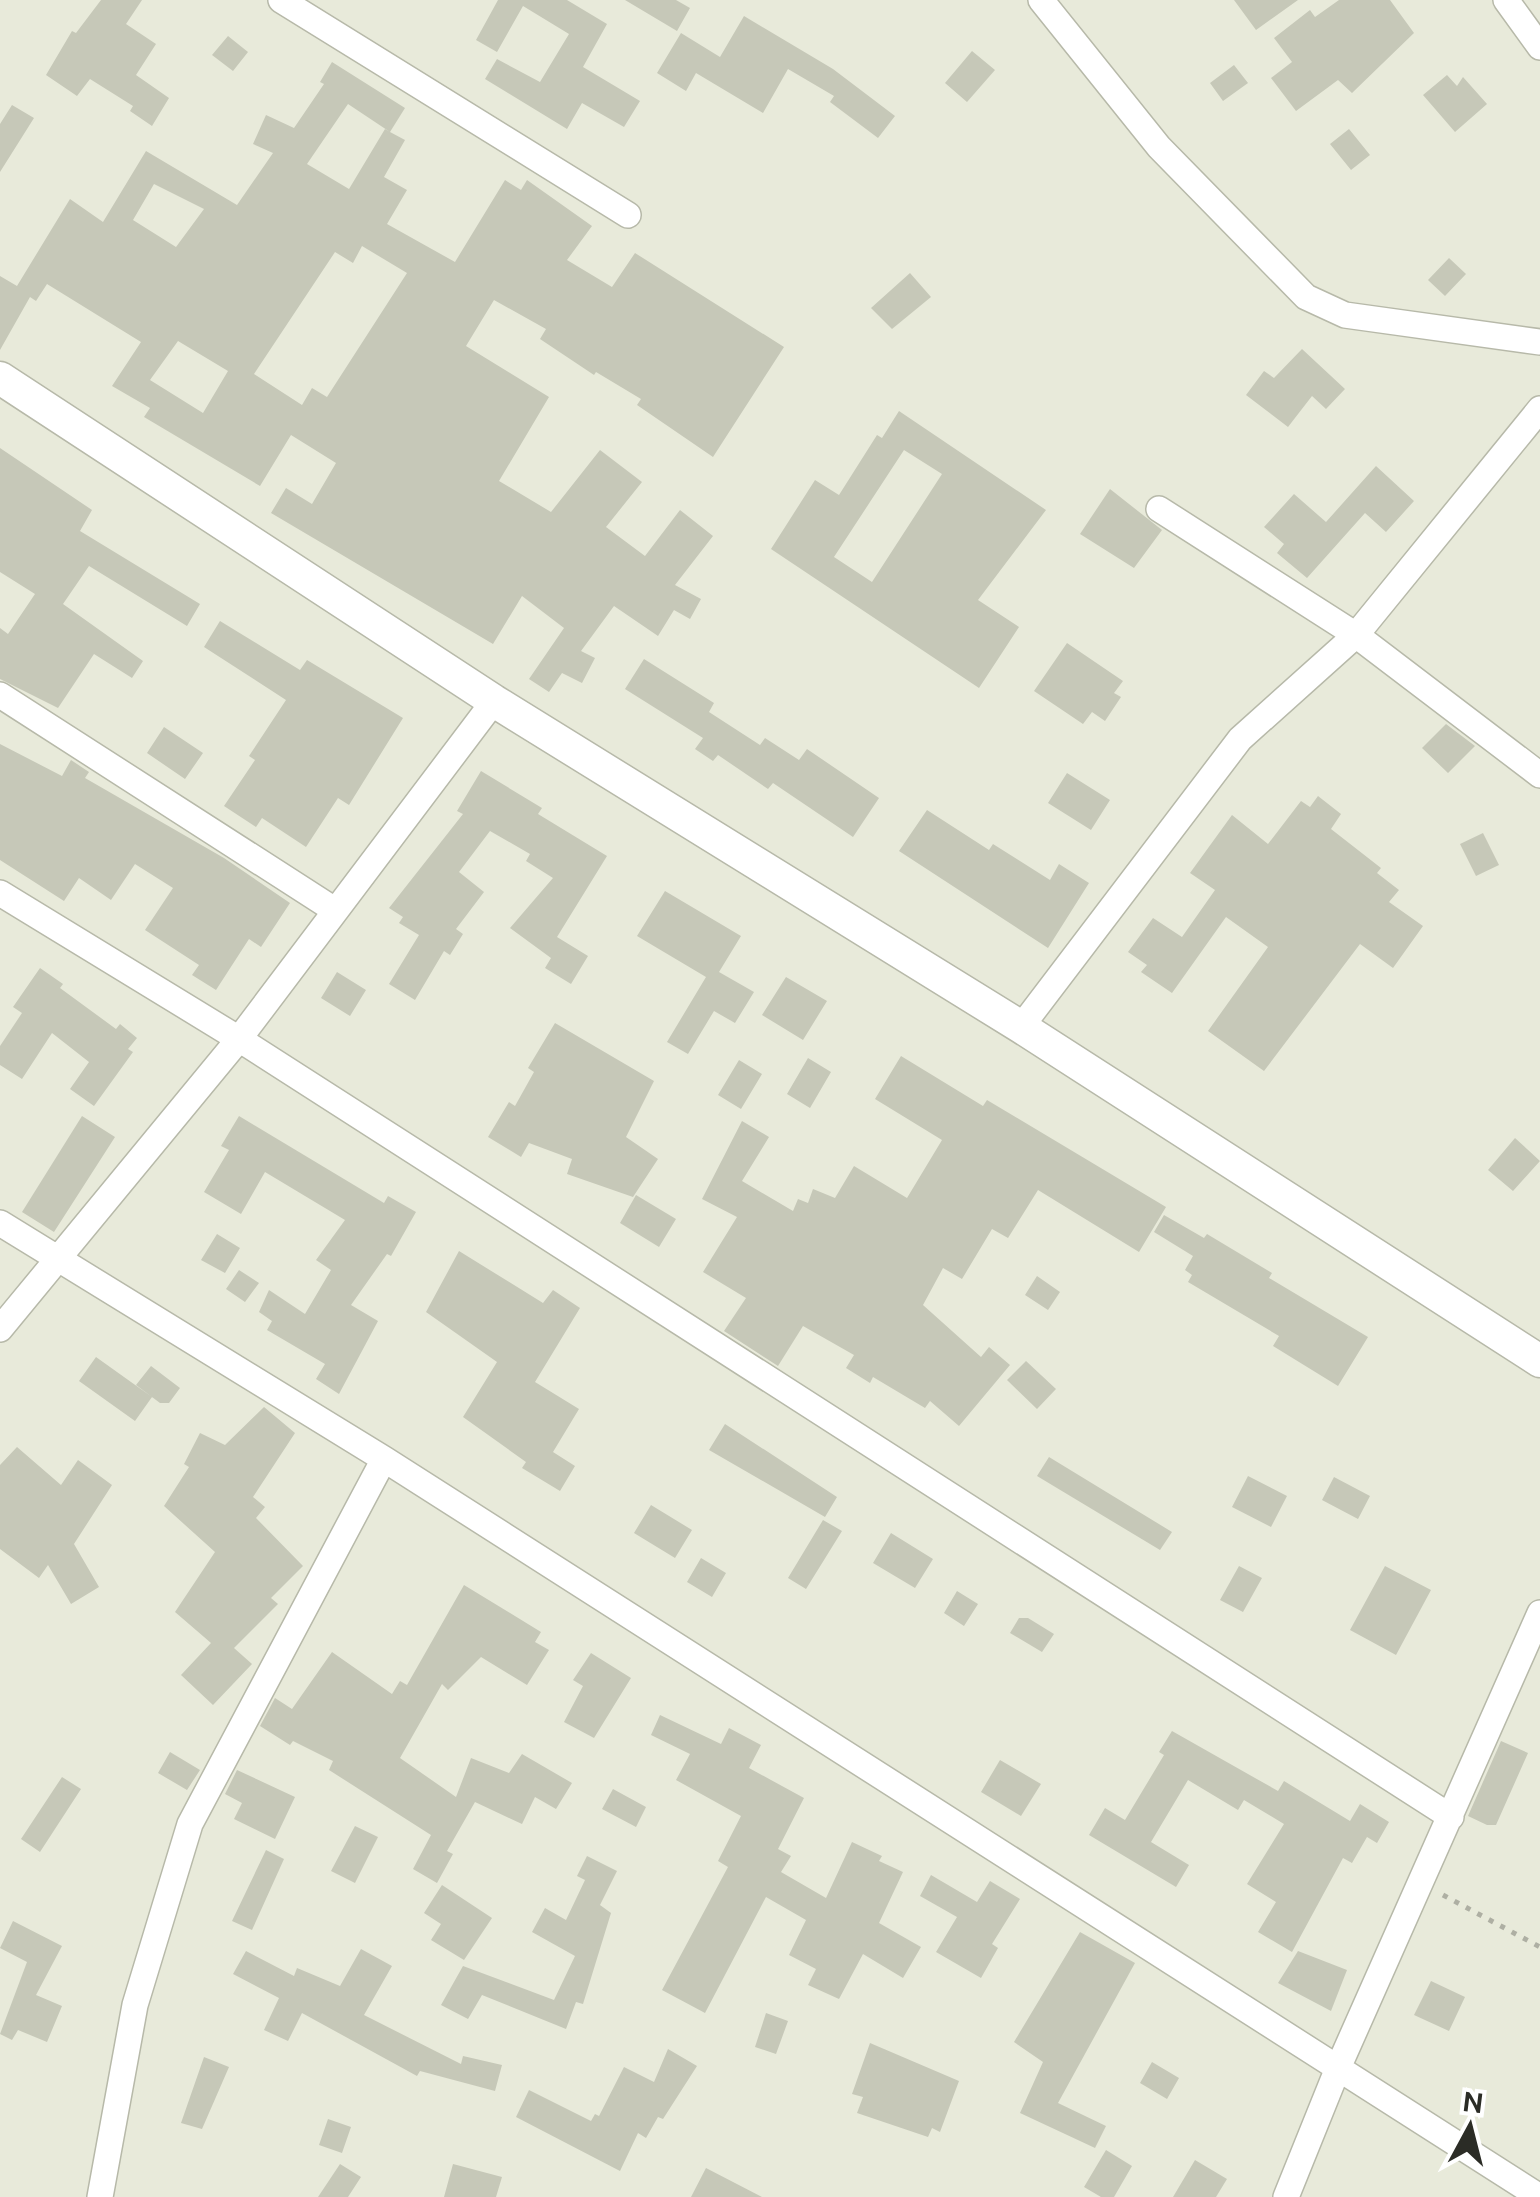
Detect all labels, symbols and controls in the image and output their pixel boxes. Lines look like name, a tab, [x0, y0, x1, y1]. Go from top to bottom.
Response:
north arrow	[1420, 2077, 1520, 2177]
text: N	[1461, 2085, 1485, 2118]

